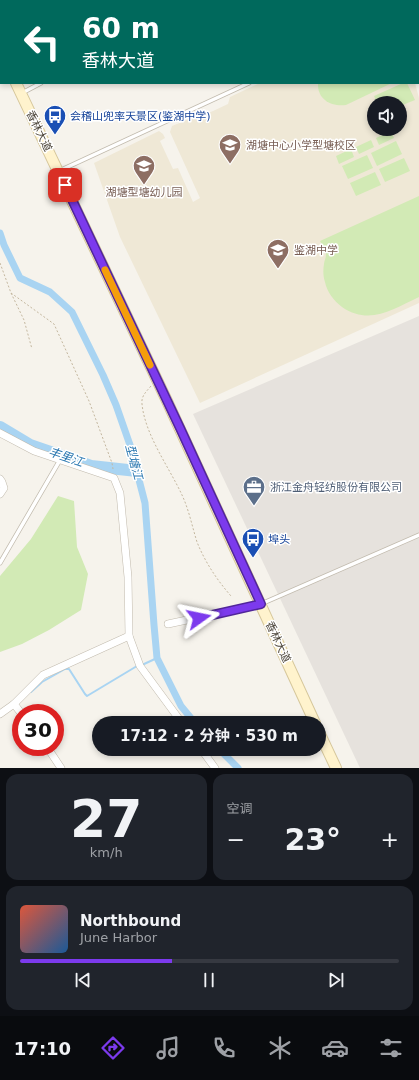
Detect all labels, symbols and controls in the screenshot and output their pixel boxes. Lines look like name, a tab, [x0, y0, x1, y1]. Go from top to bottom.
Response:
text: 60 m	[82, 12, 160, 45]
icon: left	[16, 16, 68, 68]
text: 香林大道	[82, 50, 154, 71]
map controls	[367, 96, 407, 136]
button: sound	[367, 96, 407, 136]
bus stop icon: 会稽山兜率天景区(鉴湖中学)	[42, 103, 68, 136]
street label: 香林大道	[24, 108, 54, 154]
place label: 会稽山兜率天景区(鉴湖中学)	[70, 110, 211, 123]
school or university icon: 湖塘中心小学型塘校区	[217, 132, 243, 165]
place label: 湖塘中心小学型塘校区	[246, 139, 356, 152]
school or university icon: 湖塘型塘幼儿园	[131, 153, 157, 186]
pin	[48, 168, 82, 202]
icon: arrive	[54, 174, 76, 196]
place label: 湖塘型塘幼儿园	[106, 186, 183, 199]
school or university icon: 鉴湖中学	[265, 237, 291, 270]
place label: 鉴湖中学	[294, 244, 338, 257]
water label: 型塘江	[123, 443, 146, 483]
water label: 丰里江	[47, 445, 87, 470]
office icon: 浙江金舟轻纺股份有限公司	[241, 474, 267, 507]
place label: 浙江金舟轻纺股份有限公司	[270, 481, 402, 494]
bus stop icon: 埠头	[240, 526, 266, 559]
place label: 埠头	[268, 533, 290, 546]
position arrow	[178, 597, 220, 639]
street label: 香林大道	[263, 619, 293, 665]
speed limit sign: 30	[12, 704, 64, 756]
text: 17:12 · 2 分钟 · 530 m	[120, 727, 298, 745]
text: 27	[70, 789, 142, 849]
text: 空调	[227, 801, 253, 816]
text: 23°	[284, 822, 341, 857]
text: −	[227, 827, 245, 852]
text: +	[381, 827, 399, 852]
text: km/h	[90, 845, 123, 860]
text: Northbound	[80, 912, 181, 930]
text: June Harbor	[80, 930, 157, 945]
icon: previous	[72, 969, 94, 991]
icon: pause	[198, 969, 220, 991]
icon: next	[325, 969, 347, 991]
icon: directions	[99, 1034, 127, 1062]
icon: music	[154, 1034, 182, 1062]
icon: phone	[210, 1034, 238, 1062]
icon: climate	[266, 1034, 294, 1062]
icon: car	[321, 1034, 349, 1062]
icon: filters	[377, 1034, 405, 1062]
text: 17:10	[14, 1038, 71, 1059]

